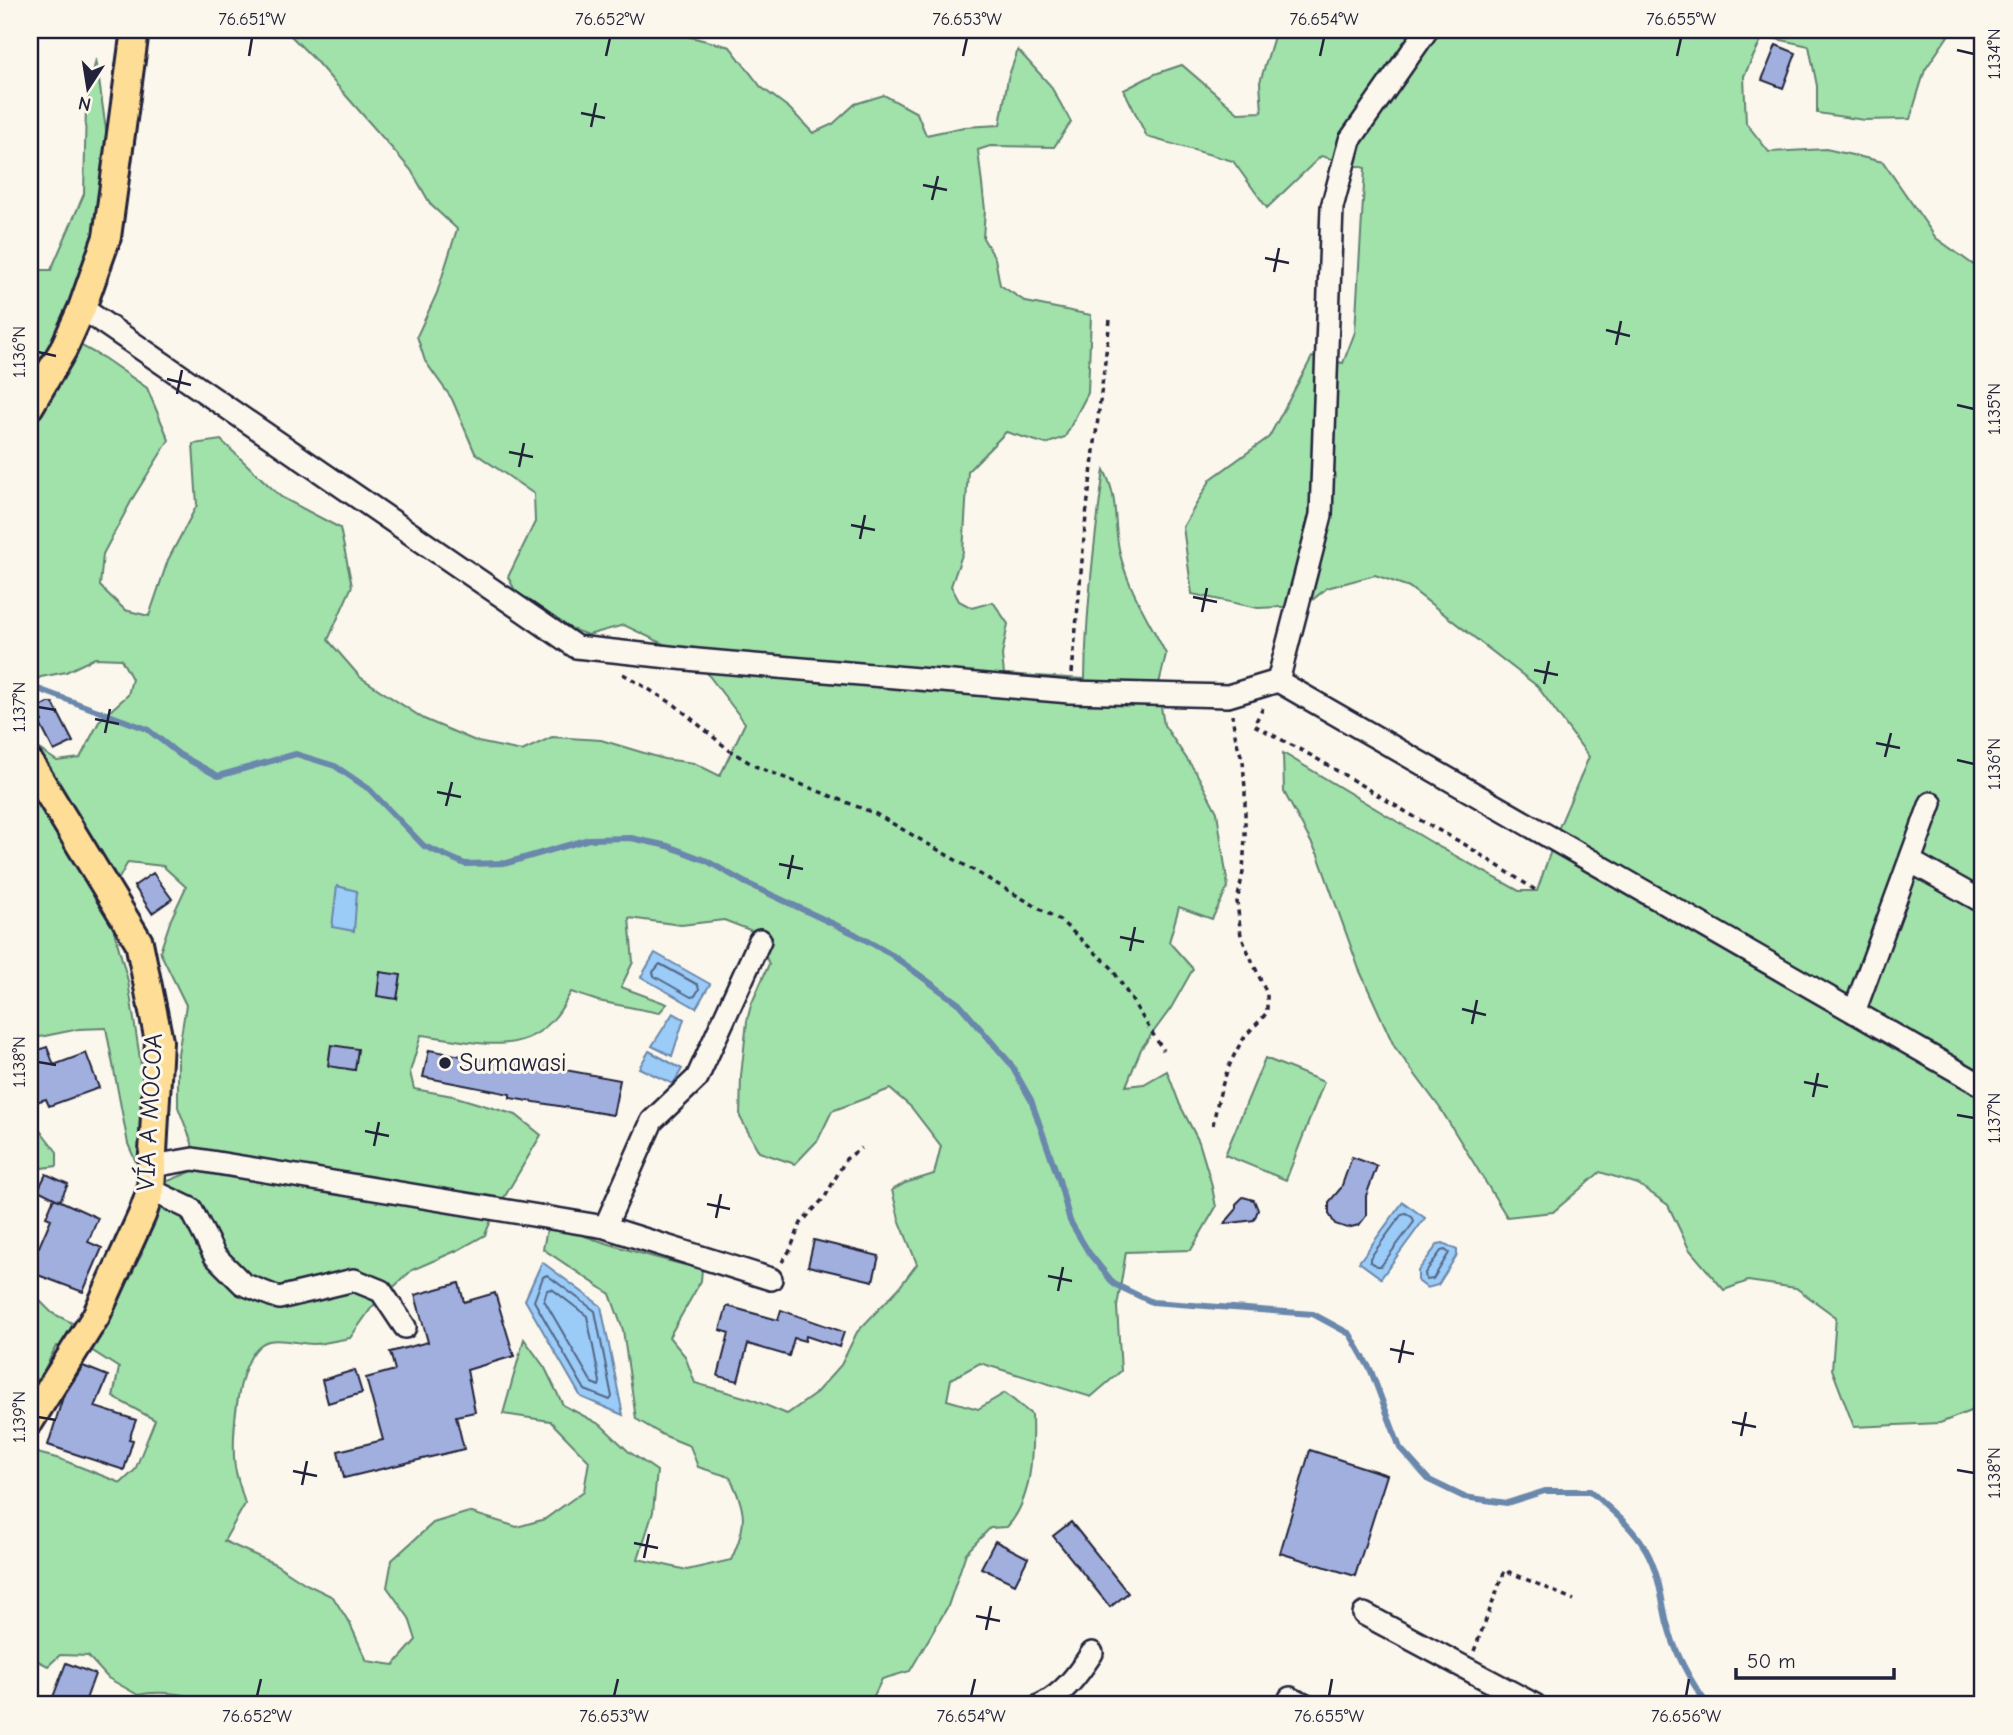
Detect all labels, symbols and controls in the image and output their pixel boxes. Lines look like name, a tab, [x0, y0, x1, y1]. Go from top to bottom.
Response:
text: 76.651°W	[218, 9, 286, 30]
text: 76.652°W	[575, 9, 645, 30]
text: 76.653°W	[932, 9, 1002, 30]
text: 76.654°W	[1289, 9, 1359, 30]
text: 76.655°W	[1646, 9, 1717, 30]
text: 1.134°N	[1984, 28, 2005, 80]
north arrow	[52, 52, 122, 122]
text: N	[76, 92, 93, 116]
text: 1.136°N	[9, 326, 30, 378]
text: 1.135°N	[1984, 383, 2005, 435]
text: 1.137°N	[9, 682, 30, 732]
text: 1.136°N	[1984, 738, 2005, 790]
street label: VÍA A MOCOA	[130, 1032, 169, 1192]
text: 1.138°N	[9, 1036, 30, 1088]
place label: Sumawasi	[459, 1048, 567, 1078]
marker: Sumawasi	[437, 1055, 453, 1071]
text: 1.137°N	[1984, 1093, 2005, 1143]
text: 1.139°N	[9, 1391, 30, 1443]
text: 1.138°N	[1984, 1447, 2005, 1499]
scale bar	[1736, 1637, 1894, 1681]
text: 50 m	[1747, 1649, 1796, 1673]
text: 76.652°W	[222, 1706, 292, 1727]
text: 76.653°W	[579, 1706, 649, 1727]
text: 76.654°W	[936, 1706, 1006, 1727]
text: 76.655°W	[1294, 1706, 1365, 1727]
text: 76.656°W	[1651, 1706, 1722, 1727]

